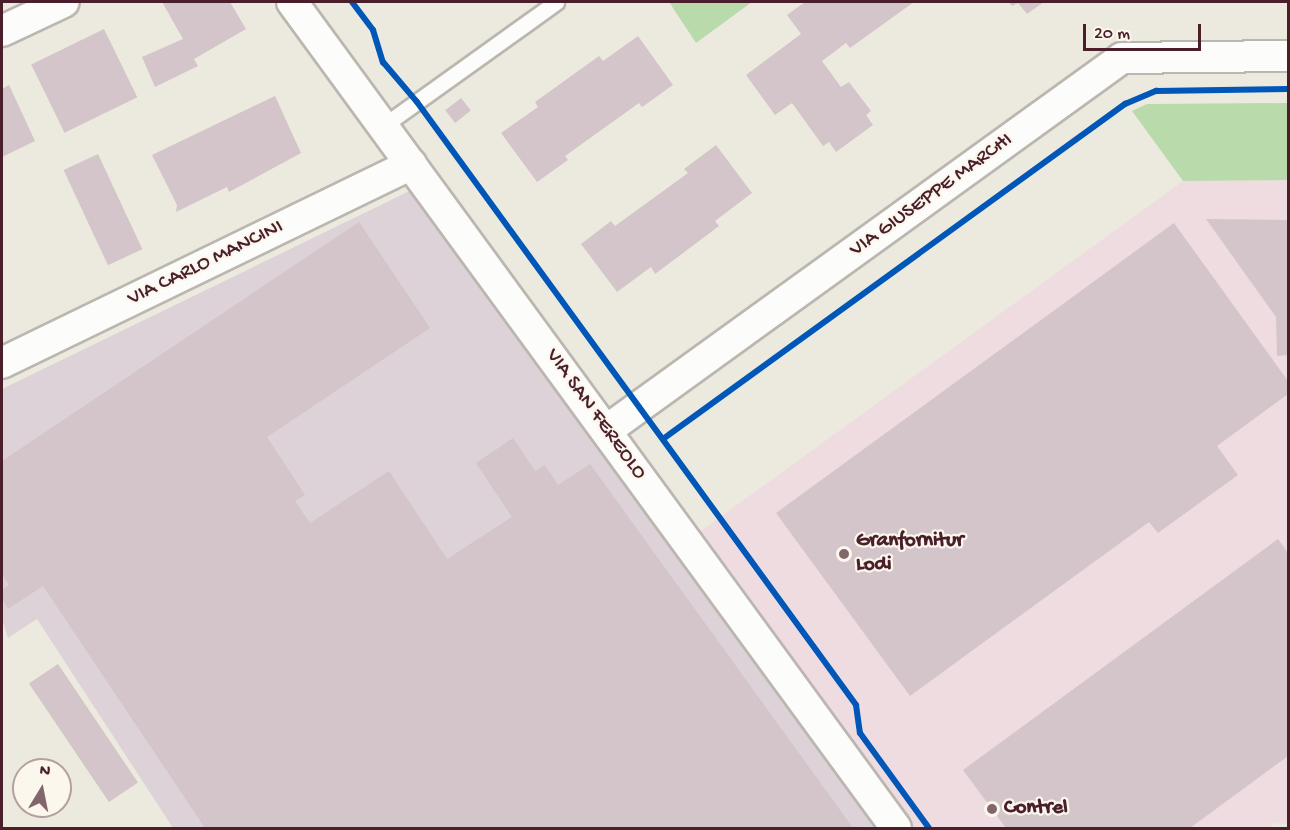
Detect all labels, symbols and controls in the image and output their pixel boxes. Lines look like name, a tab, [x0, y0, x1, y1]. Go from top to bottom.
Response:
scale bar	[1086, 12, 1204, 50]
text: 20 m	[1094, 24, 1130, 45]
street label: VIA GIUSEPPE MARCHI	[846, 129, 1018, 263]
street label: VIA CARLO MANCINI	[124, 215, 288, 313]
street label: VIA SAN FEREOLO	[539, 345, 651, 485]
place label: Granfornitur Lodi	[856, 529, 963, 579]
marker: Granfornitur Lodi	[837, 547, 851, 561]
north arrow	[12, 758, 72, 818]
text: N	[38, 761, 52, 782]
place label: Contrel	[1004, 796, 1068, 822]
marker: Contrel	[985, 802, 999, 816]

